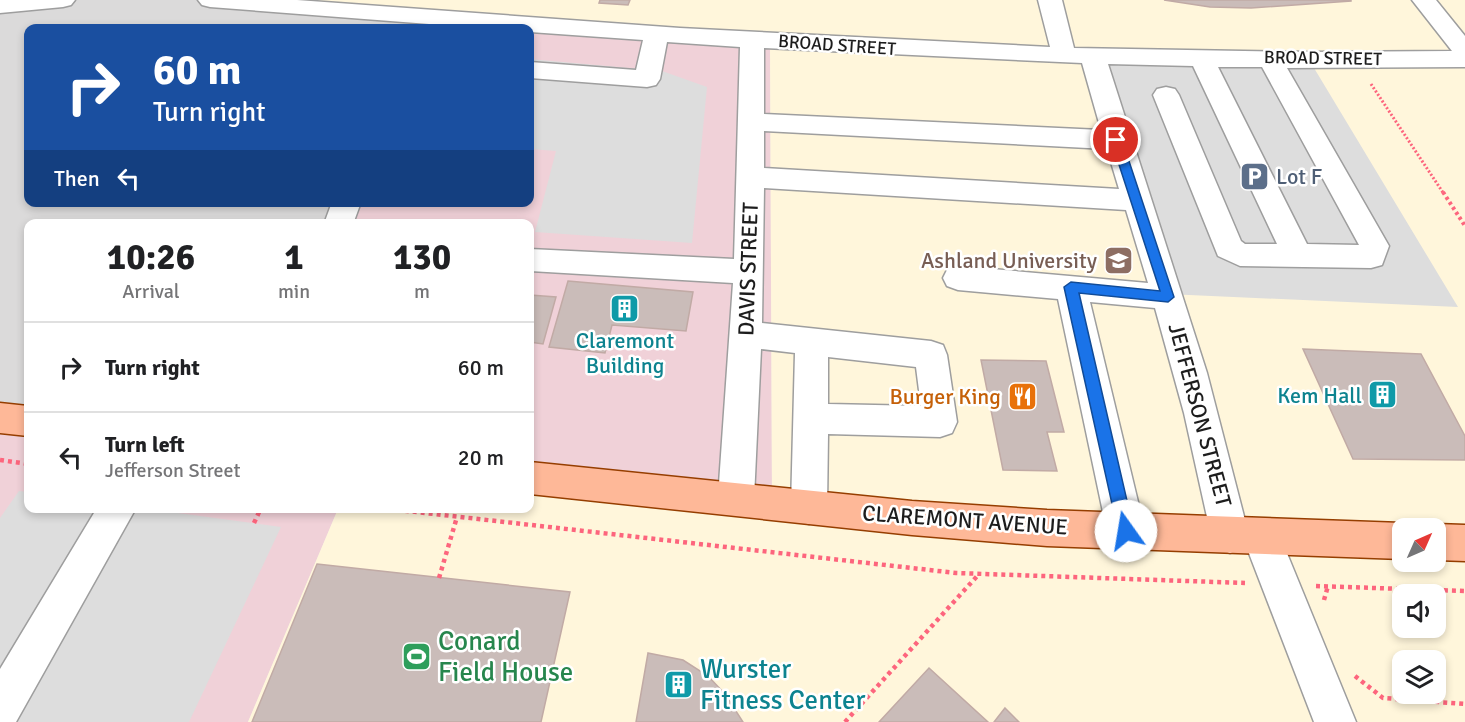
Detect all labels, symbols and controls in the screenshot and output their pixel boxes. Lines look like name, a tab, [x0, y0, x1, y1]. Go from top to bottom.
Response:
street label: BROAD STREET	[777, 30, 897, 60]
text: 60 m	[153, 45, 242, 96]
street label: BROAD STREET	[1264, 46, 1382, 70]
icon: right	[54, 48, 132, 126]
text: Turn right	[153, 96, 266, 129]
pin	[1090, 114, 1141, 165]
icon: arrive	[1099, 123, 1132, 156]
parking icon: Lot F	[1239, 160, 1271, 192]
icon: left	[112, 162, 145, 195]
place label: Lot F	[1276, 163, 1322, 190]
text: Then	[54, 165, 100, 192]
street label: DAVIS STREET	[732, 201, 764, 336]
text: 10:26	[107, 235, 195, 280]
text: 1	[284, 235, 304, 280]
text: 130	[393, 235, 451, 280]
school or university icon: Ashland University	[1102, 244, 1134, 276]
place label: Ashland University	[921, 247, 1098, 274]
text: Arrival	[122, 279, 180, 304]
text: min	[278, 279, 310, 304]
text: m	[414, 279, 430, 304]
building icon: Claremont Building	[609, 292, 641, 324]
street label: JEFFERSON STREET	[1163, 320, 1238, 510]
place label: Claremont Building	[576, 327, 674, 379]
icon: right	[54, 351, 87, 384]
text: Turn right	[105, 354, 200, 381]
text: 60 m	[458, 354, 504, 381]
building icon: Kem Hall	[1367, 379, 1399, 411]
restaurant icon: Burger King	[1006, 380, 1038, 412]
place label: Kem Hall	[1277, 382, 1362, 409]
place label: Burger King	[890, 383, 1001, 410]
text: Turn left	[105, 431, 185, 458]
icon: left	[54, 441, 87, 474]
text: 20 m	[458, 444, 504, 471]
text: Jefferson Street	[105, 458, 241, 483]
street label: CLAREMONT AVENUE	[861, 499, 1069, 541]
position arrow	[1094, 499, 1158, 563]
north arrow	[1392, 518, 1446, 572]
map controls	[1392, 518, 1446, 704]
button: sound	[1392, 584, 1446, 638]
place label: Conard Field House	[438, 625, 573, 689]
sports icon: Conard Field House	[401, 641, 433, 673]
button: layers	[1392, 650, 1446, 704]
place label: Wurster Fitness Center	[700, 653, 866, 717]
building icon: Wurster Fitness Center	[663, 669, 695, 701]

